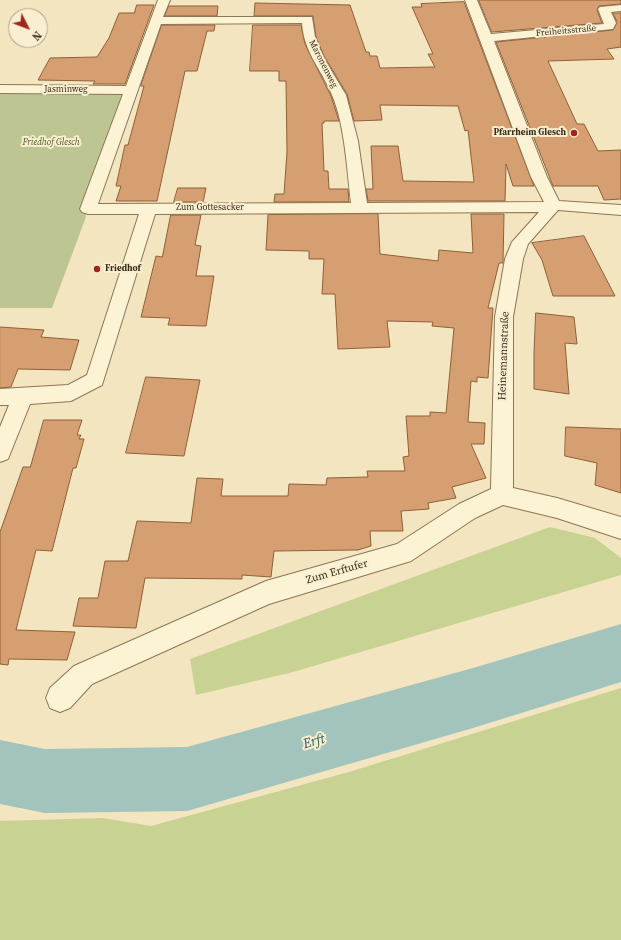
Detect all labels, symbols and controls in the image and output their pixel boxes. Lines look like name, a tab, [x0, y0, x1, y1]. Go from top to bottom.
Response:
north arrow	[8, 8, 48, 48]
street label: Freiheitsstraße	[535, 23, 597, 39]
text: N	[28, 28, 45, 44]
street label: Maronenweg	[306, 38, 340, 90]
street label: Jasminweg	[44, 85, 88, 95]
place label: Pfarrheim Glesch	[493, 128, 566, 138]
marker: Pfarrheim Glesch	[569, 128, 579, 138]
park label: Friedhof Glesch	[22, 138, 80, 148]
street label: Zum Gottesacker	[176, 203, 244, 213]
marker: Friedhof	[92, 264, 102, 274]
place label: Friedhof	[105, 264, 141, 274]
street label: Heinemannstraße	[496, 311, 512, 401]
street label: Zum Erftufer	[305, 557, 369, 587]
water label: Erft	[301, 731, 327, 753]

